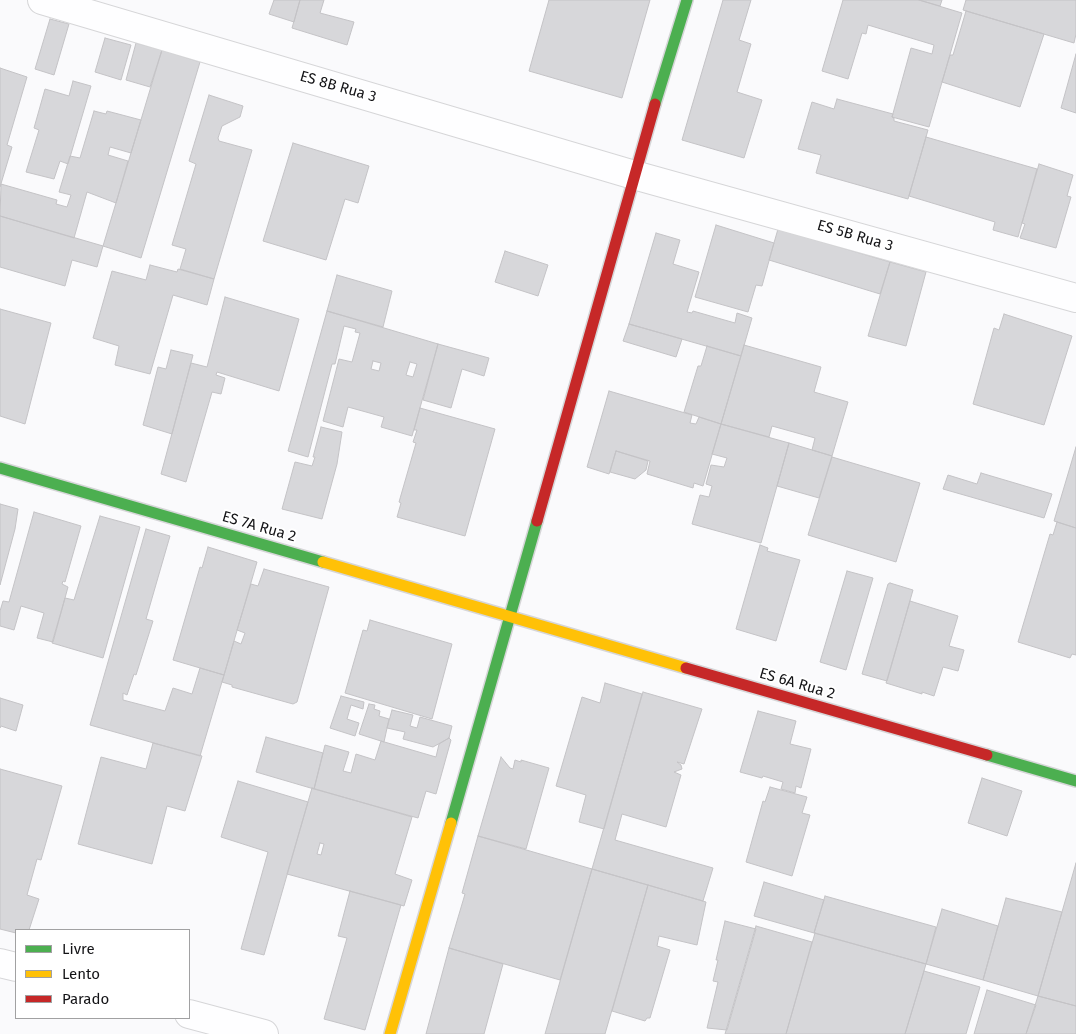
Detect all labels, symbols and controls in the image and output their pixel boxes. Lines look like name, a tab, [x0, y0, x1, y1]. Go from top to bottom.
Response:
street label: ES 8B Rua 3	[298, 67, 378, 107]
street label: ES 5B Rua 3	[815, 217, 895, 255]
street label: ES 7A Rua 2	[220, 508, 298, 546]
street label: ES 6A Rua 2	[757, 665, 837, 703]
legend	[15, 929, 190, 1019]
text: Livre	[62, 940, 95, 958]
text: Lento	[62, 965, 100, 983]
text: Parado	[62, 990, 109, 1008]

